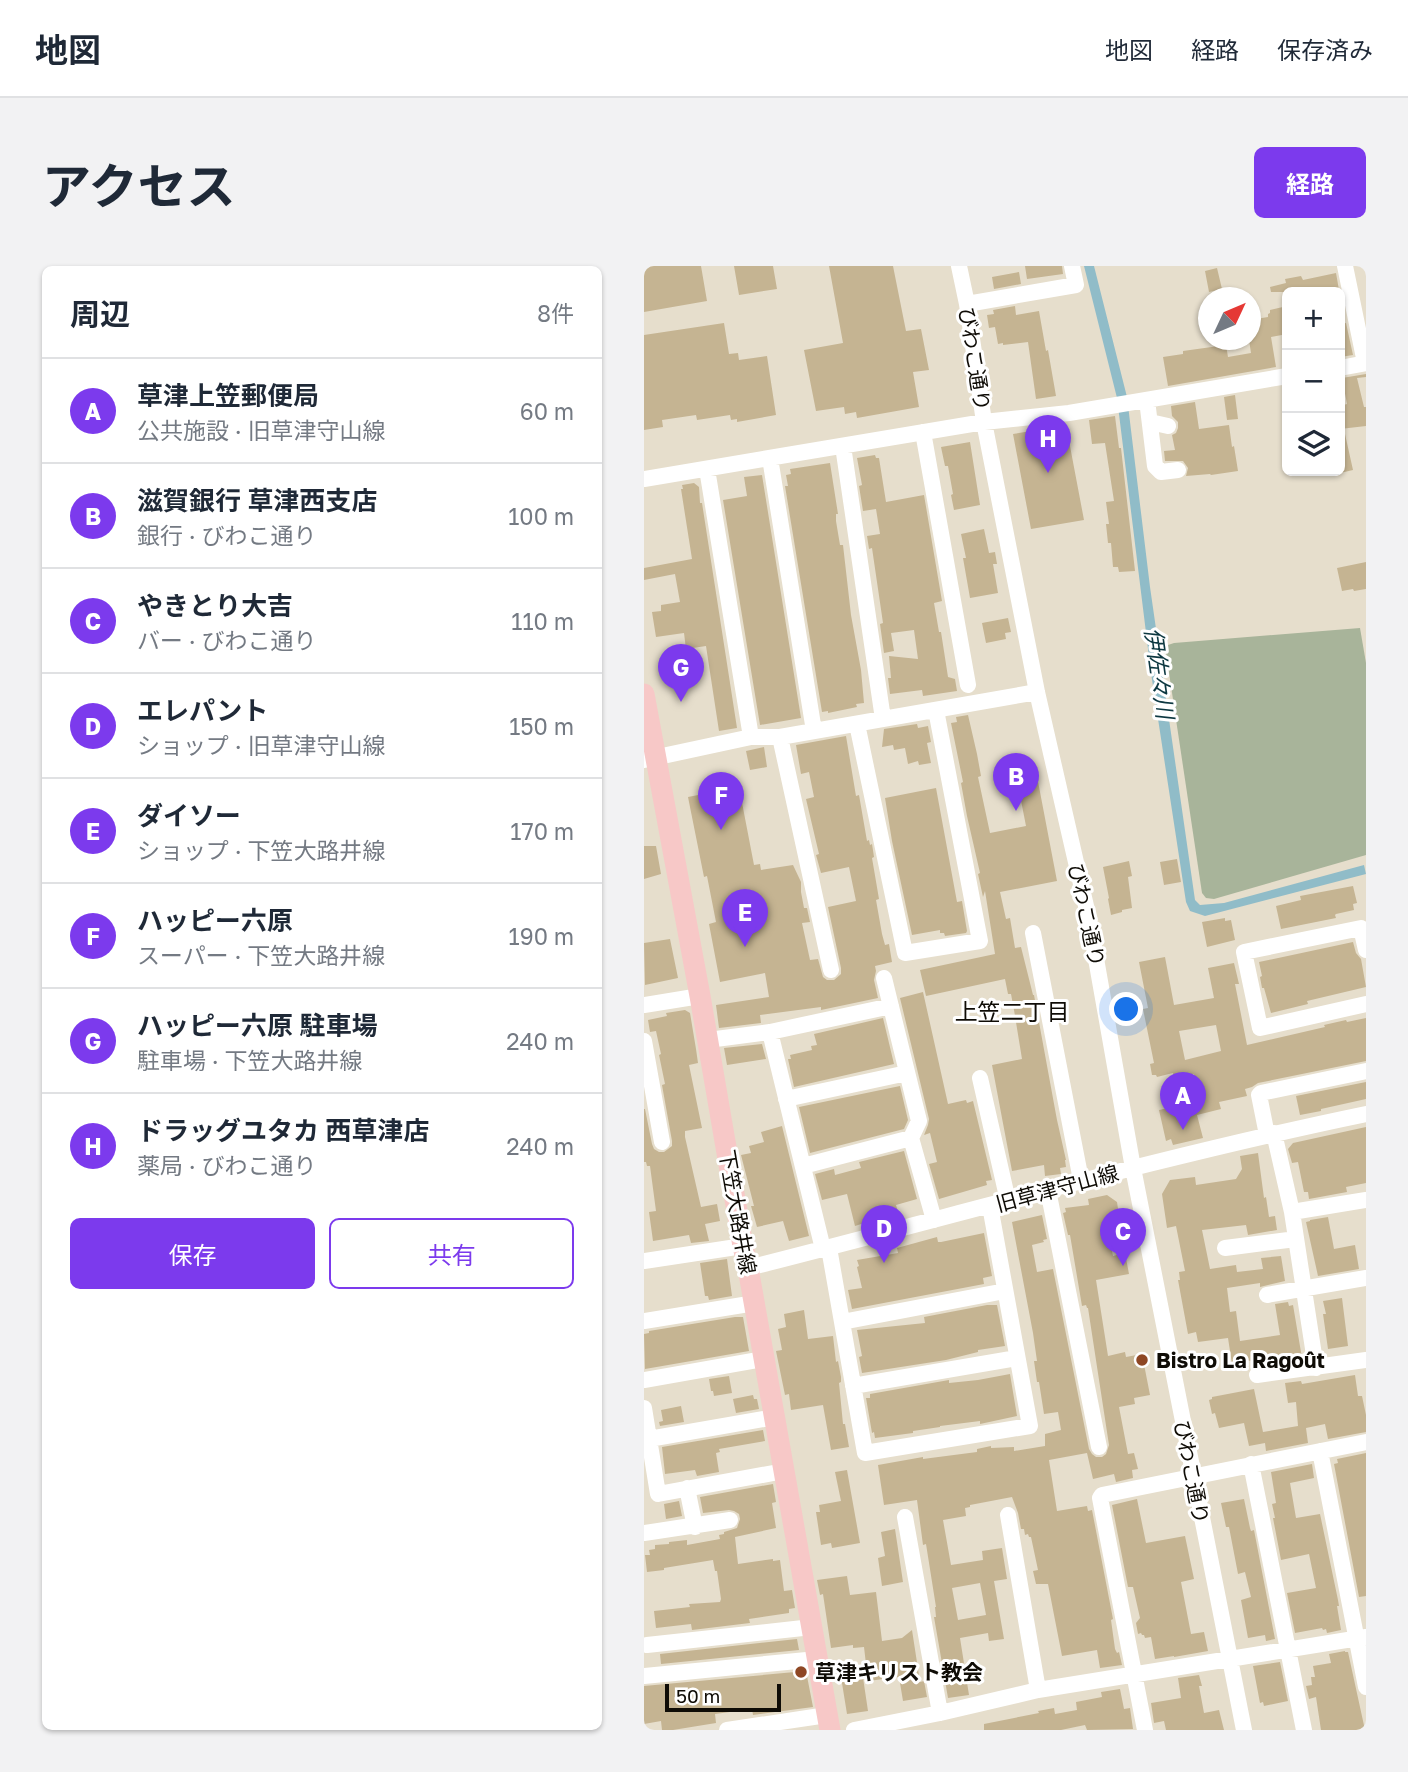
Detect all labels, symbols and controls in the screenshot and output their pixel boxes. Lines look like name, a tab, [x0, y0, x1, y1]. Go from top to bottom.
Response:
text: 地図	[35, 30, 101, 69]
text: 地図	[1105, 35, 1153, 64]
text: 経路	[1191, 35, 1239, 64]
text: 保存済み	[1277, 35, 1373, 64]
button: 経路	[1254, 147, 1366, 218]
text: アクセス	[42, 156, 236, 215]
north arrow	[1198, 287, 1261, 350]
map controls	[1282, 287, 1345, 476]
button: +	[1282, 287, 1345, 350]
text: 周辺	[70, 296, 130, 332]
text: 8件	[537, 299, 574, 327]
street label: びわこ通り	[954, 305, 996, 413]
button: −	[1282, 350, 1345, 413]
text: 草津上笠郵便局	[137, 380, 319, 411]
text: A	[85, 397, 101, 425]
text: 60 m	[520, 397, 574, 425]
button: layers	[1282, 413, 1345, 476]
pin: H	[1025, 415, 1071, 473]
text: 公共施設 · 旧草津守山線	[137, 416, 385, 444]
text: 滋賀銀行 草津西支店	[137, 485, 378, 516]
text: B	[85, 502, 101, 530]
text: 100 m	[508, 502, 574, 530]
text: 銀行 · びわこ通り	[137, 521, 316, 549]
text: やきとり大吉	[137, 590, 293, 621]
text: C	[85, 607, 101, 635]
text: 110 m	[511, 607, 574, 635]
water label: 伊佐々川	[1140, 625, 1181, 723]
text: バー · びわこ通り	[137, 626, 316, 654]
pin: G	[658, 644, 704, 702]
text: エレパント	[137, 695, 268, 726]
text: D	[85, 712, 101, 740]
text: 150 m	[509, 712, 574, 740]
text: ショップ · 旧草津守山線	[137, 731, 385, 759]
pin: B	[993, 753, 1039, 811]
pin: F	[698, 772, 744, 830]
text: ダイソー	[137, 800, 241, 831]
text: E	[86, 817, 100, 845]
text: 170 m	[510, 817, 574, 845]
text: ショップ · 下笠大路井線	[137, 836, 385, 864]
street label: びわこ通り	[1063, 861, 1111, 969]
pin: E	[722, 889, 768, 947]
text: ハッピー六原	[137, 905, 293, 936]
text: F	[86, 922, 100, 950]
text: 190 m	[509, 922, 574, 950]
text: スーパー · 下笠大路井線	[137, 941, 385, 969]
your location	[1109, 992, 1143, 1026]
district label: 上笠二丁目	[955, 997, 1070, 1025]
text: ハッピー六原 駐車場	[137, 1010, 378, 1041]
text: G	[85, 1027, 101, 1055]
text: 240 m	[506, 1027, 574, 1055]
text: 駐車場 · 下笠大路井線	[137, 1046, 362, 1074]
pin: A	[1160, 1072, 1206, 1130]
text: ドラッグユタカ 西草津店	[137, 1115, 430, 1146]
text: H	[84, 1132, 102, 1160]
text: 240 m	[506, 1132, 574, 1160]
street label: 下笠大路井線	[714, 1148, 762, 1276]
text: 薬局 · びわこ通り	[137, 1151, 316, 1179]
street label: 旧草津守山線	[993, 1159, 1121, 1217]
pin: D	[861, 1205, 907, 1263]
pin: C	[1100, 1208, 1146, 1266]
button: 保存	[70, 1218, 315, 1289]
button: 共有	[329, 1218, 574, 1289]
place label: Bistro La Ragoût	[1156, 1347, 1325, 1373]
marker: Bistro La Ragoût	[1134, 1352, 1150, 1368]
street label: びわこ通り	[1169, 1418, 1215, 1526]
place label: 草津キリスト教会	[815, 1659, 983, 1685]
marker: 草津キリスト教会	[793, 1664, 809, 1680]
scale bar	[665, 1681, 780, 1713]
text: 50 m	[676, 1684, 720, 1707]

